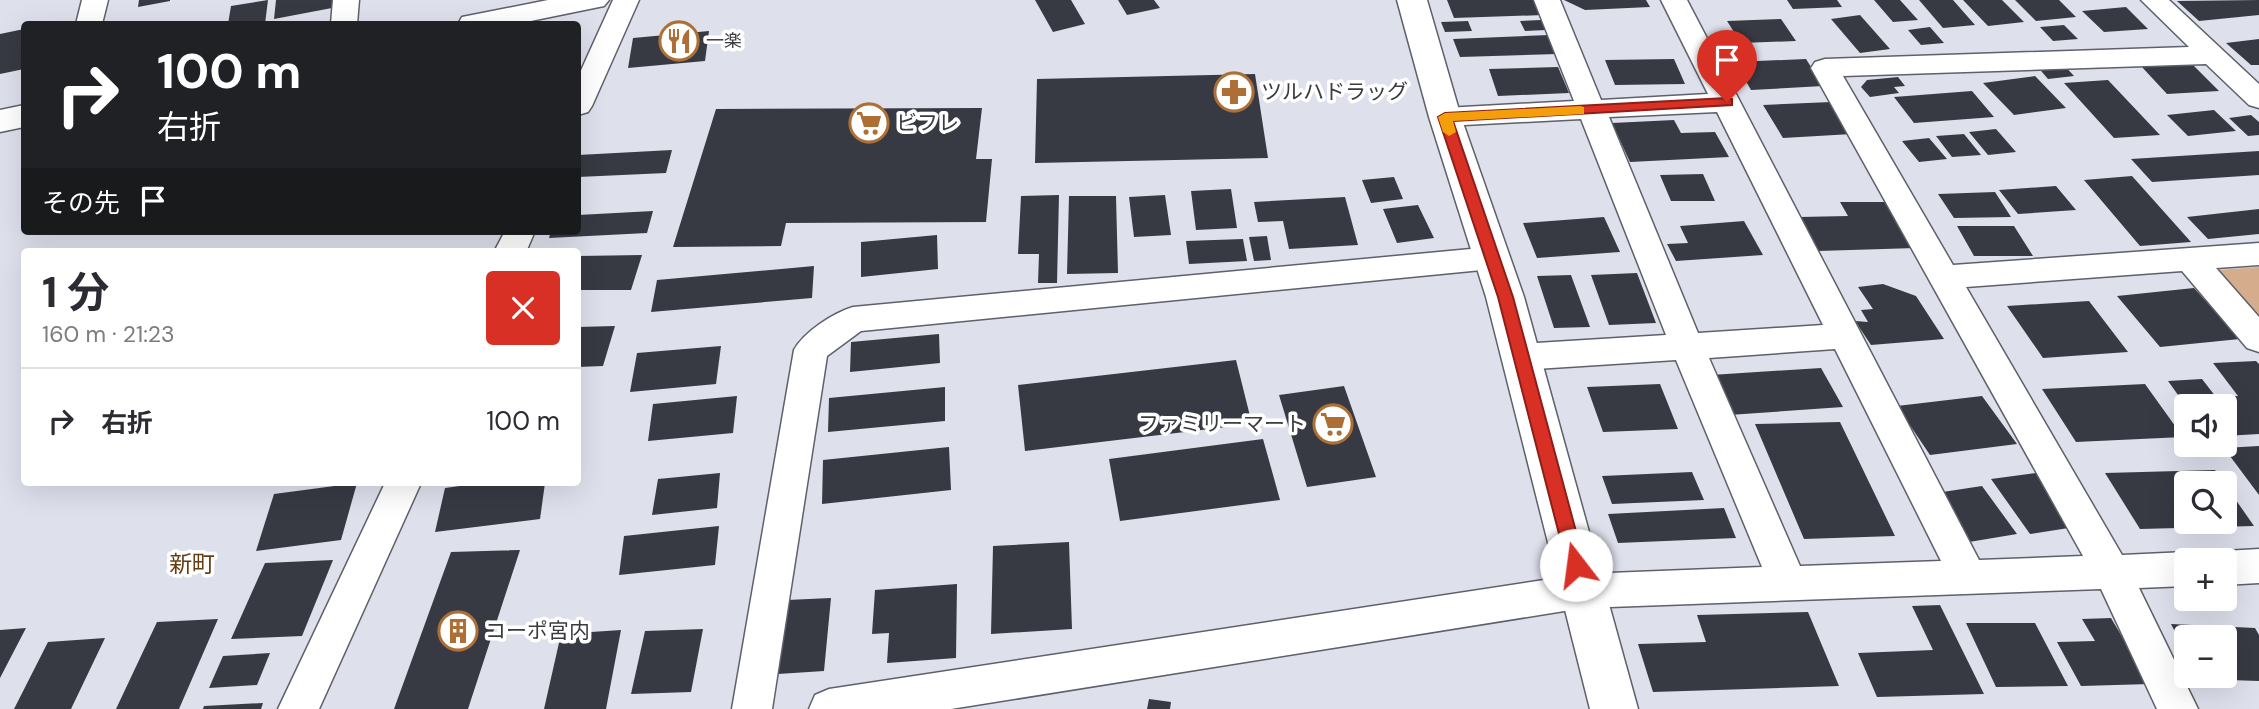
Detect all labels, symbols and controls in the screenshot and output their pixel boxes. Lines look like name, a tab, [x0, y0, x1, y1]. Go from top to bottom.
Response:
restaurant icon: 一楽	[658, 20, 700, 62]
place label: 一楽	[706, 29, 742, 53]
pin	[1697, 30, 1757, 102]
text: 100 m	[157, 39, 301, 103]
icon: arrive	[1708, 41, 1746, 79]
icon: right	[42, 49, 133, 140]
pharmacy icon: ツルハドラッグ	[1213, 71, 1255, 113]
place label: ツルハドラッグ	[1261, 78, 1408, 106]
supermarket icon: ビフレ	[848, 102, 890, 144]
text: 右折	[157, 106, 221, 148]
place label: ビフレ	[896, 109, 959, 137]
icon: arrive	[134, 182, 172, 220]
text: その先	[42, 186, 120, 220]
text: 1 分	[42, 265, 109, 320]
button: close	[486, 271, 560, 345]
text: 160 m · 21:23	[42, 319, 175, 349]
map controls	[2174, 394, 2237, 688]
button: sound	[2174, 394, 2237, 457]
icon: right	[42, 402, 80, 440]
supermarket icon: ファミリーマート	[1312, 403, 1354, 445]
text: 100 m	[486, 404, 560, 438]
text: 右折	[101, 406, 153, 440]
place label: ファミリーマート	[1138, 410, 1306, 438]
button: search	[2174, 471, 2237, 534]
position arrow	[1539, 528, 1613, 602]
button: +	[2174, 548, 2237, 611]
district label: 新町	[169, 549, 215, 579]
building icon: コーポ宮内	[437, 610, 479, 652]
place label: コーポ宮内	[485, 617, 590, 645]
button: −	[2174, 625, 2237, 688]

